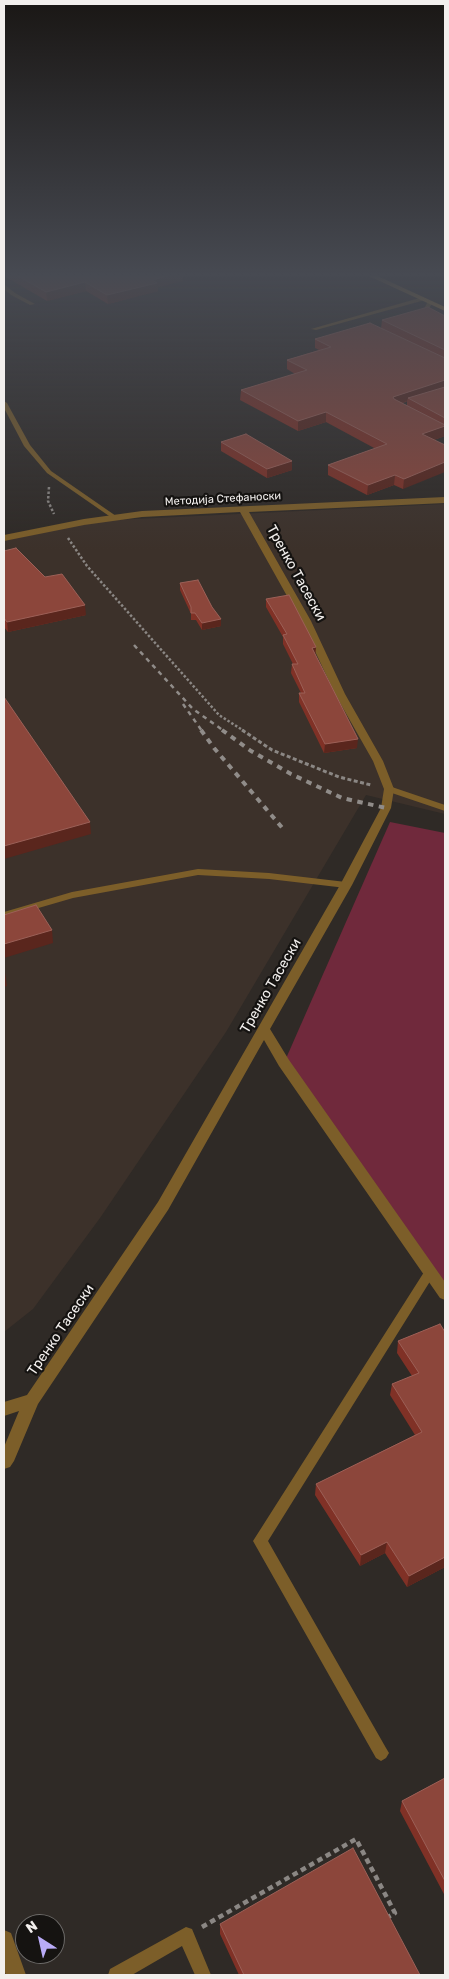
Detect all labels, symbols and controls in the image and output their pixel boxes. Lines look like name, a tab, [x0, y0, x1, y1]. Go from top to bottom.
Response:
street label: Методија Стефаноски	[165, 489, 281, 509]
street label: Тренко Тасески	[263, 522, 329, 624]
street label: Тренко Тасески	[237, 936, 305, 1036]
street label: Тренко Тасески	[24, 1281, 98, 1379]
north arrow	[15, 1914, 65, 1964]
text: N	[23, 1917, 41, 1937]

